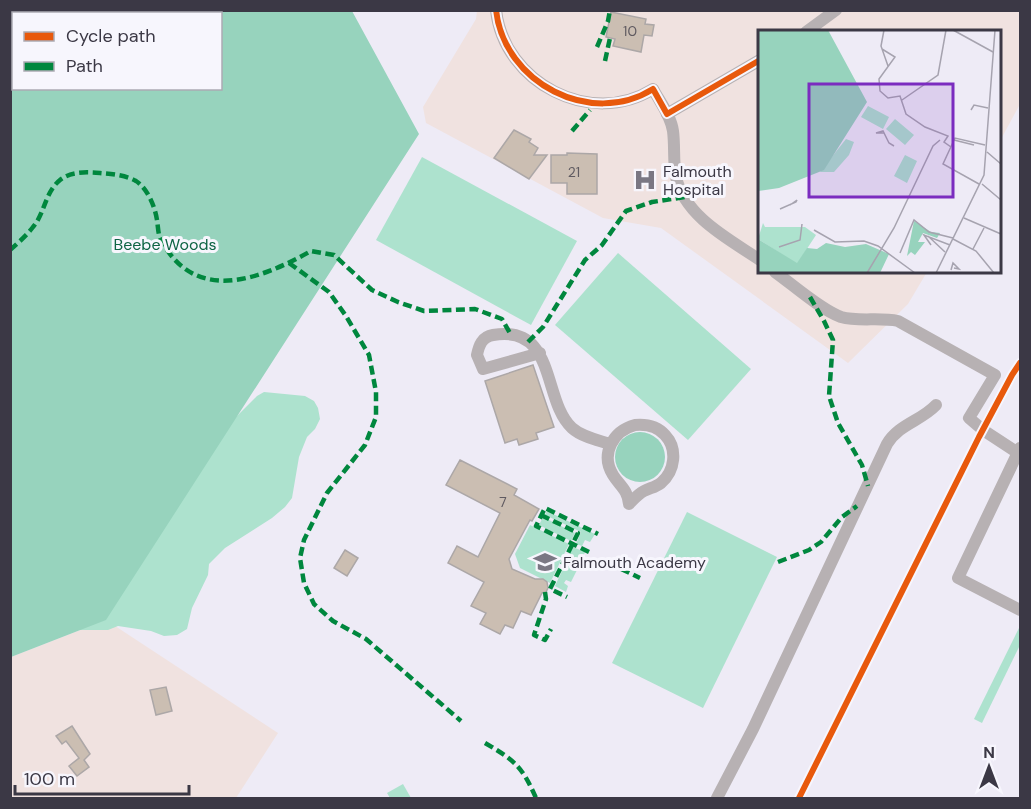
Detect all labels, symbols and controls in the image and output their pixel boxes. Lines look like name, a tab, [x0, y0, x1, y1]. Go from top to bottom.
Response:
legend	[12, 12, 222, 90]
house number: 10	[623, 22, 637, 40]
text: Cycle path	[66, 24, 156, 48]
inset map	[758, 30, 1001, 273]
text: Path	[66, 54, 103, 78]
place label: Falmouth Hospital	[663, 161, 732, 200]
house number: 21	[568, 163, 580, 181]
hospital icon: Falmouth Hospital	[632, 167, 658, 193]
park label: Beebe Woods	[114, 234, 216, 255]
house number: 7	[499, 493, 507, 511]
school or university icon: Falmouth Academy	[532, 549, 558, 575]
place label: Falmouth Academy	[563, 552, 706, 573]
north arrow	[959, 737, 1019, 797]
text: N	[983, 742, 995, 763]
scale bar	[15, 758, 189, 796]
text: 100 m	[24, 767, 75, 791]

